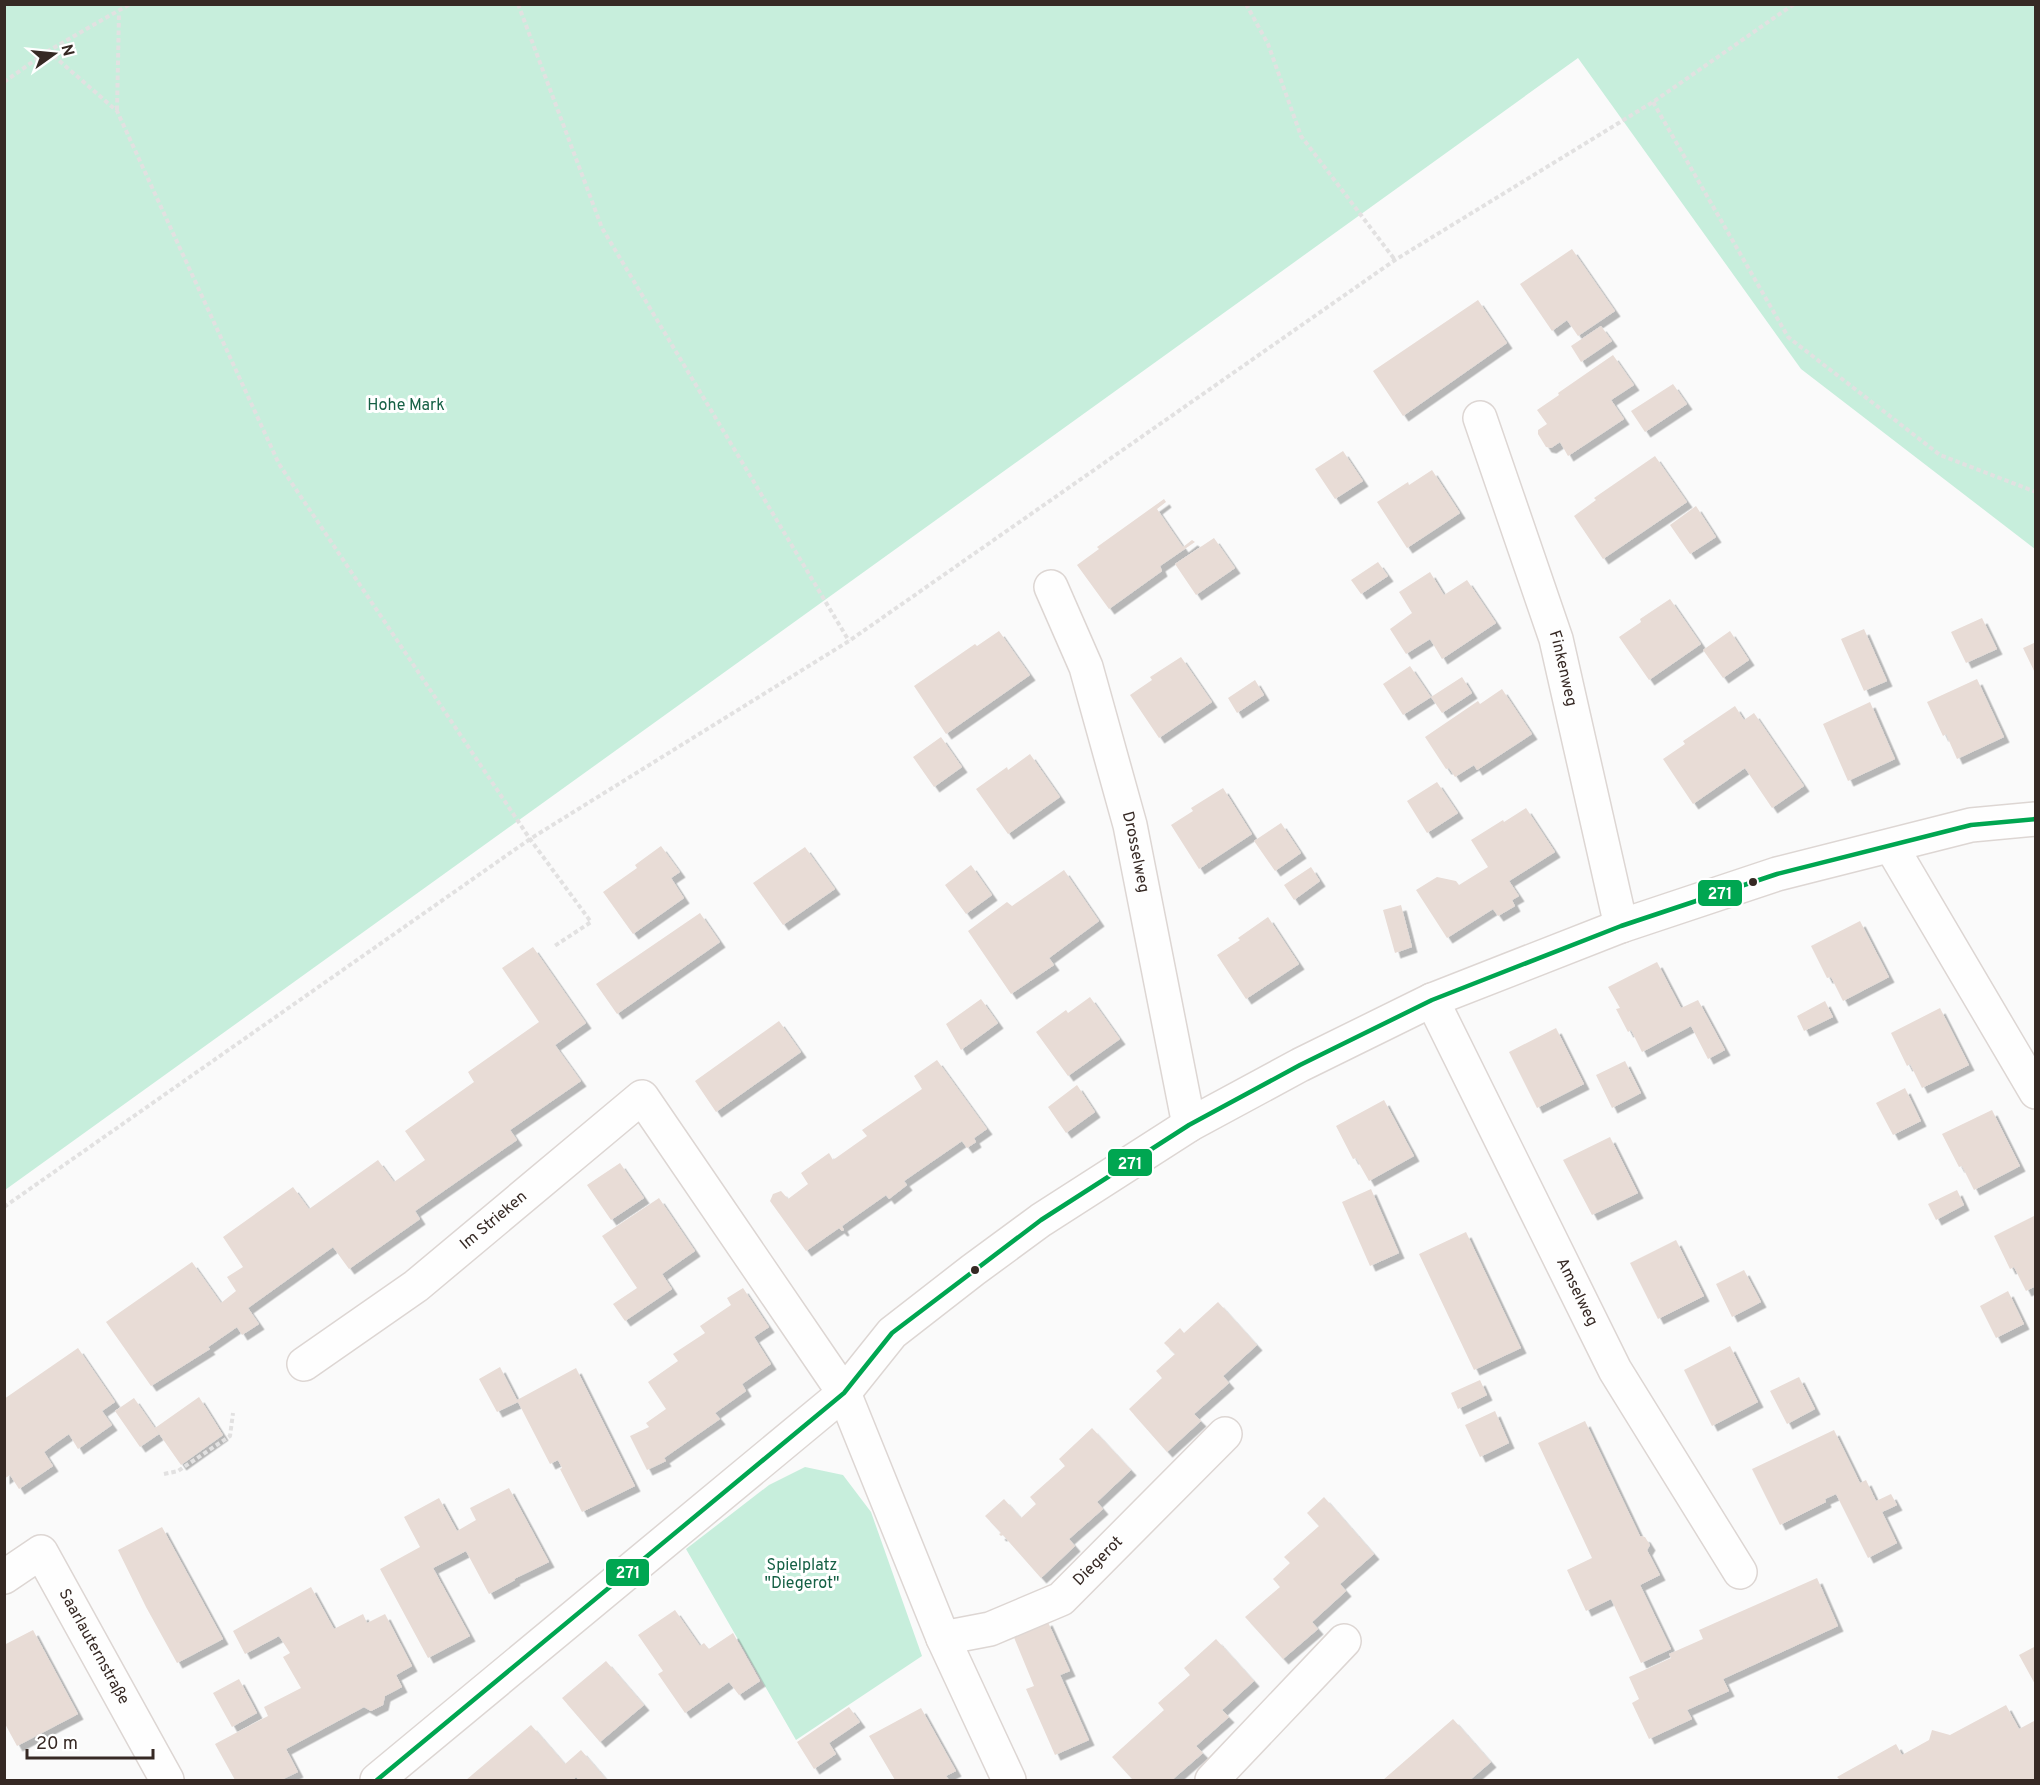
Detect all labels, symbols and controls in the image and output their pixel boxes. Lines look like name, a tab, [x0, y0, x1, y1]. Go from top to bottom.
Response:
north arrow	[24, 24, 84, 84]
text: N	[55, 42, 78, 59]
park label: Hohe Mark	[367, 396, 445, 416]
street label: Finkenweg	[1544, 628, 1581, 708]
street label: Drosselweg	[1117, 809, 1153, 895]
unlabelled marker	[1747, 876, 1759, 888]
line badge: 271	[1697, 879, 1743, 907]
text: 271	[1708, 885, 1732, 905]
line badge: 271	[1107, 1148, 1153, 1177]
text: 271	[1118, 1155, 1142, 1175]
street label: Im Strieken	[456, 1187, 532, 1255]
street label: Amselweg	[1551, 1255, 1602, 1330]
unlabelled marker	[969, 1264, 981, 1276]
street label: Diegerot	[1069, 1532, 1127, 1591]
park label: Spielplatz "Diegerot"	[764, 1556, 840, 1594]
line badge: 271	[605, 1558, 650, 1587]
text: 271	[616, 1564, 640, 1584]
street label: Saarlauternstraße	[53, 1586, 133, 1708]
scale bar	[27, 1722, 153, 1760]
text: 20 m	[36, 1733, 78, 1756]

